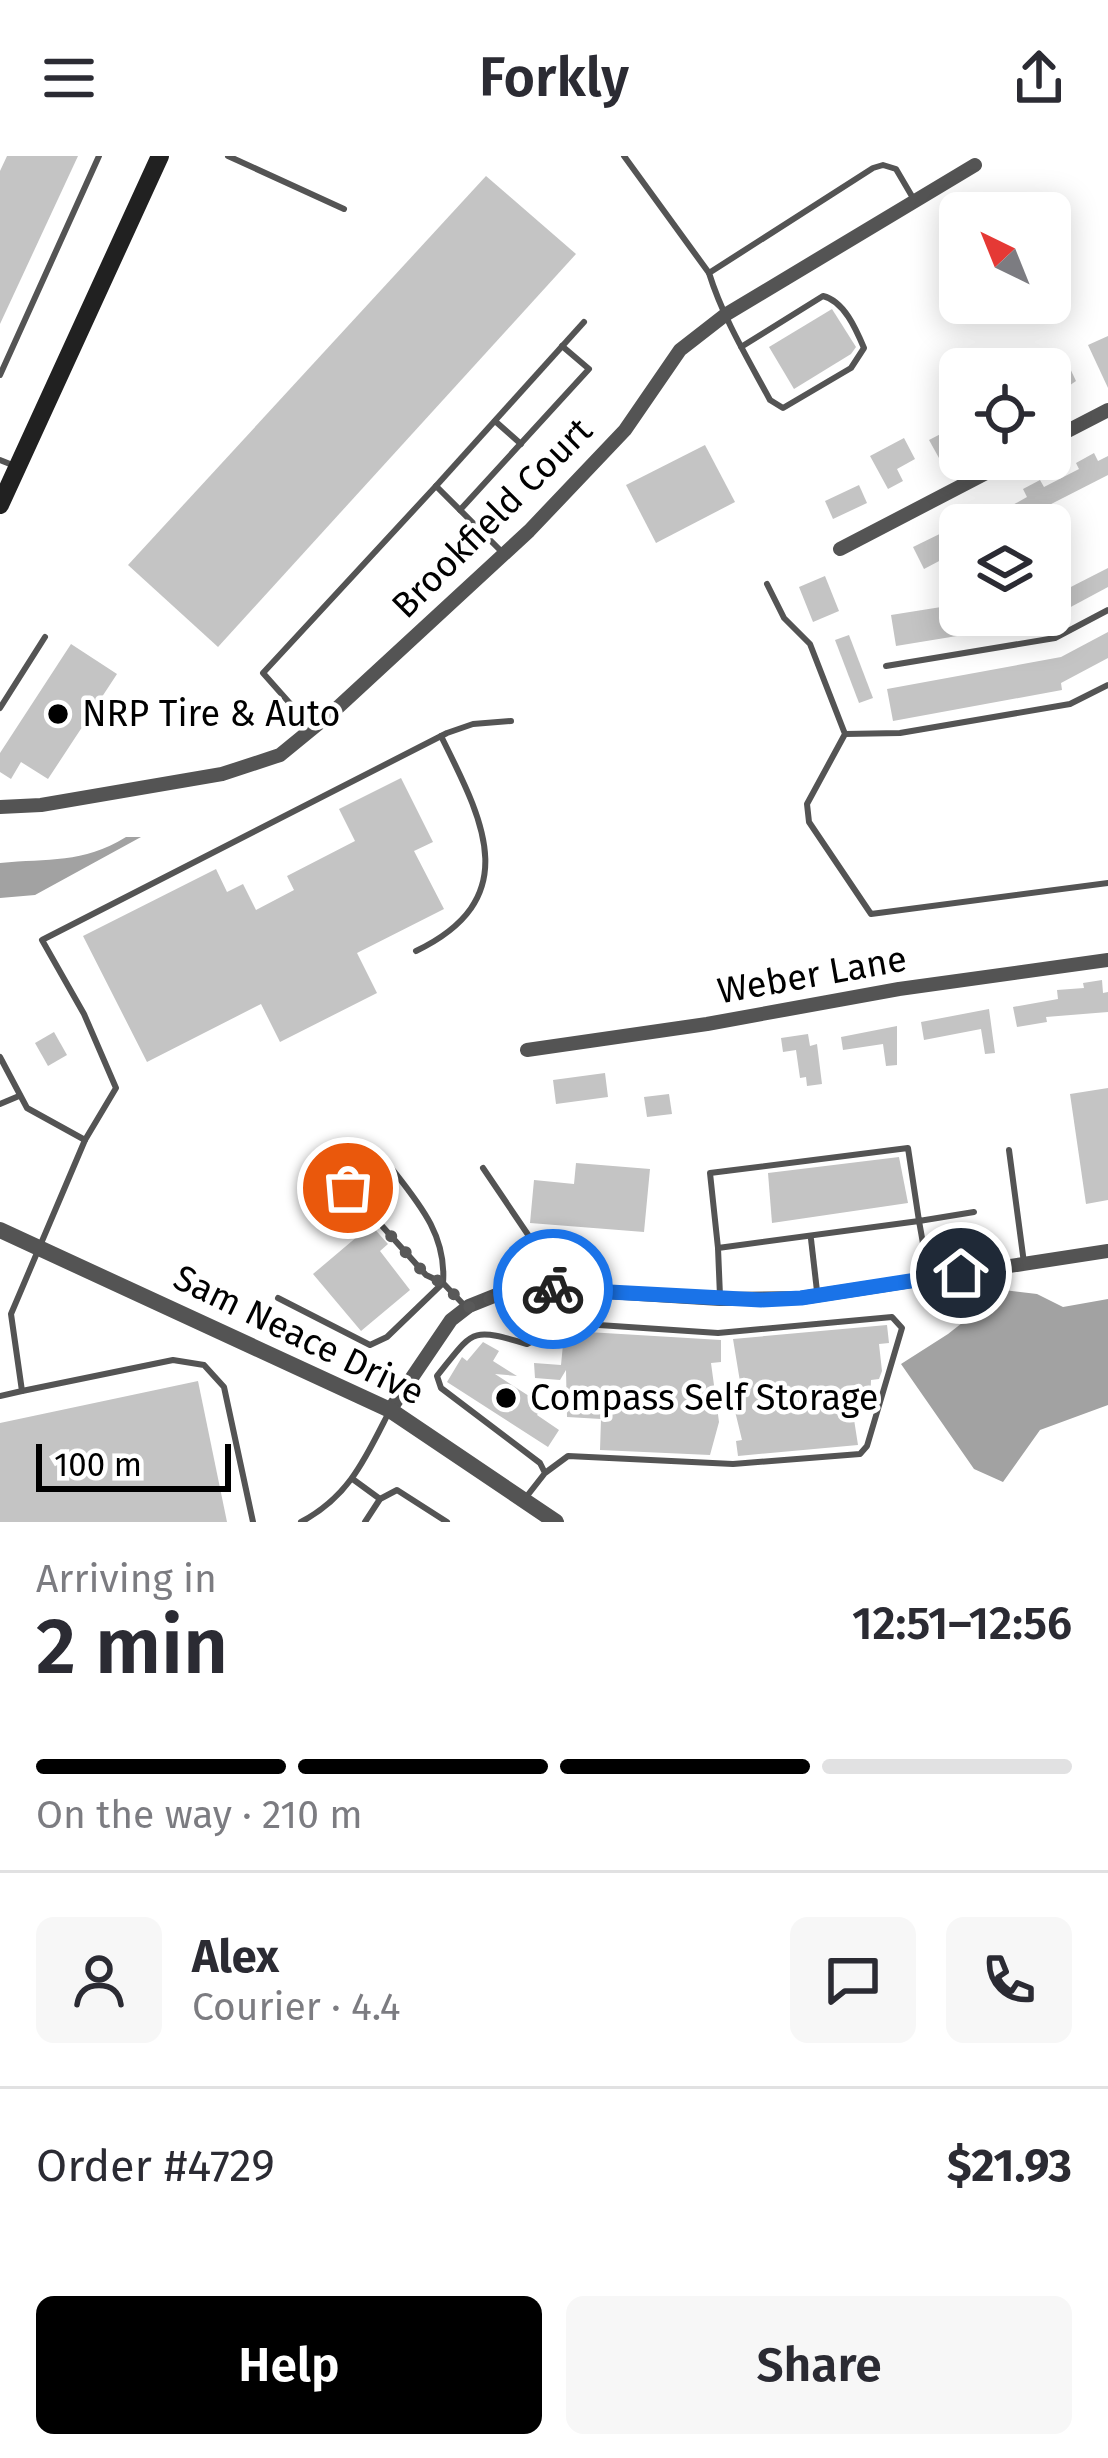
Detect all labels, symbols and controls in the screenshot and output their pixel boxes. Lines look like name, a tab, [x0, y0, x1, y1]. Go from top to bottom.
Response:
icon: menu	[36, 45, 102, 111]
icon: share	[1006, 45, 1072, 111]
text: Forkly	[479, 46, 629, 110]
north arrow	[939, 192, 1071, 324]
map controls	[939, 192, 1071, 636]
button: locate	[939, 348, 1071, 480]
street label: Brookfield Court	[383, 409, 601, 627]
button: layers	[939, 504, 1071, 636]
place label: NRP Tire & Auto	[82, 692, 340, 736]
marker: NRP Tire & Auto	[45, 701, 71, 727]
street label: Weber Lane	[714, 937, 910, 1013]
pin	[297, 1137, 399, 1239]
icon: bag	[315, 1155, 381, 1221]
pin	[910, 1222, 1012, 1324]
courier	[493, 1229, 613, 1349]
icon: home	[928, 1240, 994, 1306]
street label: Sam Neace Drive	[167, 1255, 431, 1415]
icon: bike	[520, 1256, 586, 1322]
place label: Compass Self Storage	[530, 1376, 878, 1420]
marker: Compass Self Storage	[493, 1385, 519, 1411]
scale bar	[36, 1438, 231, 1491]
text: 100 m	[54, 1445, 142, 1485]
text: Arriving in	[36, 1556, 217, 1602]
text: 12:51–12:56	[852, 1597, 1072, 1651]
text: 2 min	[36, 1600, 228, 1694]
text: On the way · 210 m	[36, 1792, 363, 1838]
button: person	[36, 1917, 162, 2043]
button: chat	[790, 1917, 916, 2043]
button: phone	[946, 1917, 1072, 2043]
text: Alex	[192, 1930, 279, 1984]
text: Courier · 4.4	[192, 1984, 401, 2030]
text: Order #4729	[36, 2139, 275, 2193]
text: $21.93	[947, 2139, 1072, 2193]
button: Help	[36, 2296, 542, 2434]
button: Share	[566, 2296, 1072, 2434]

